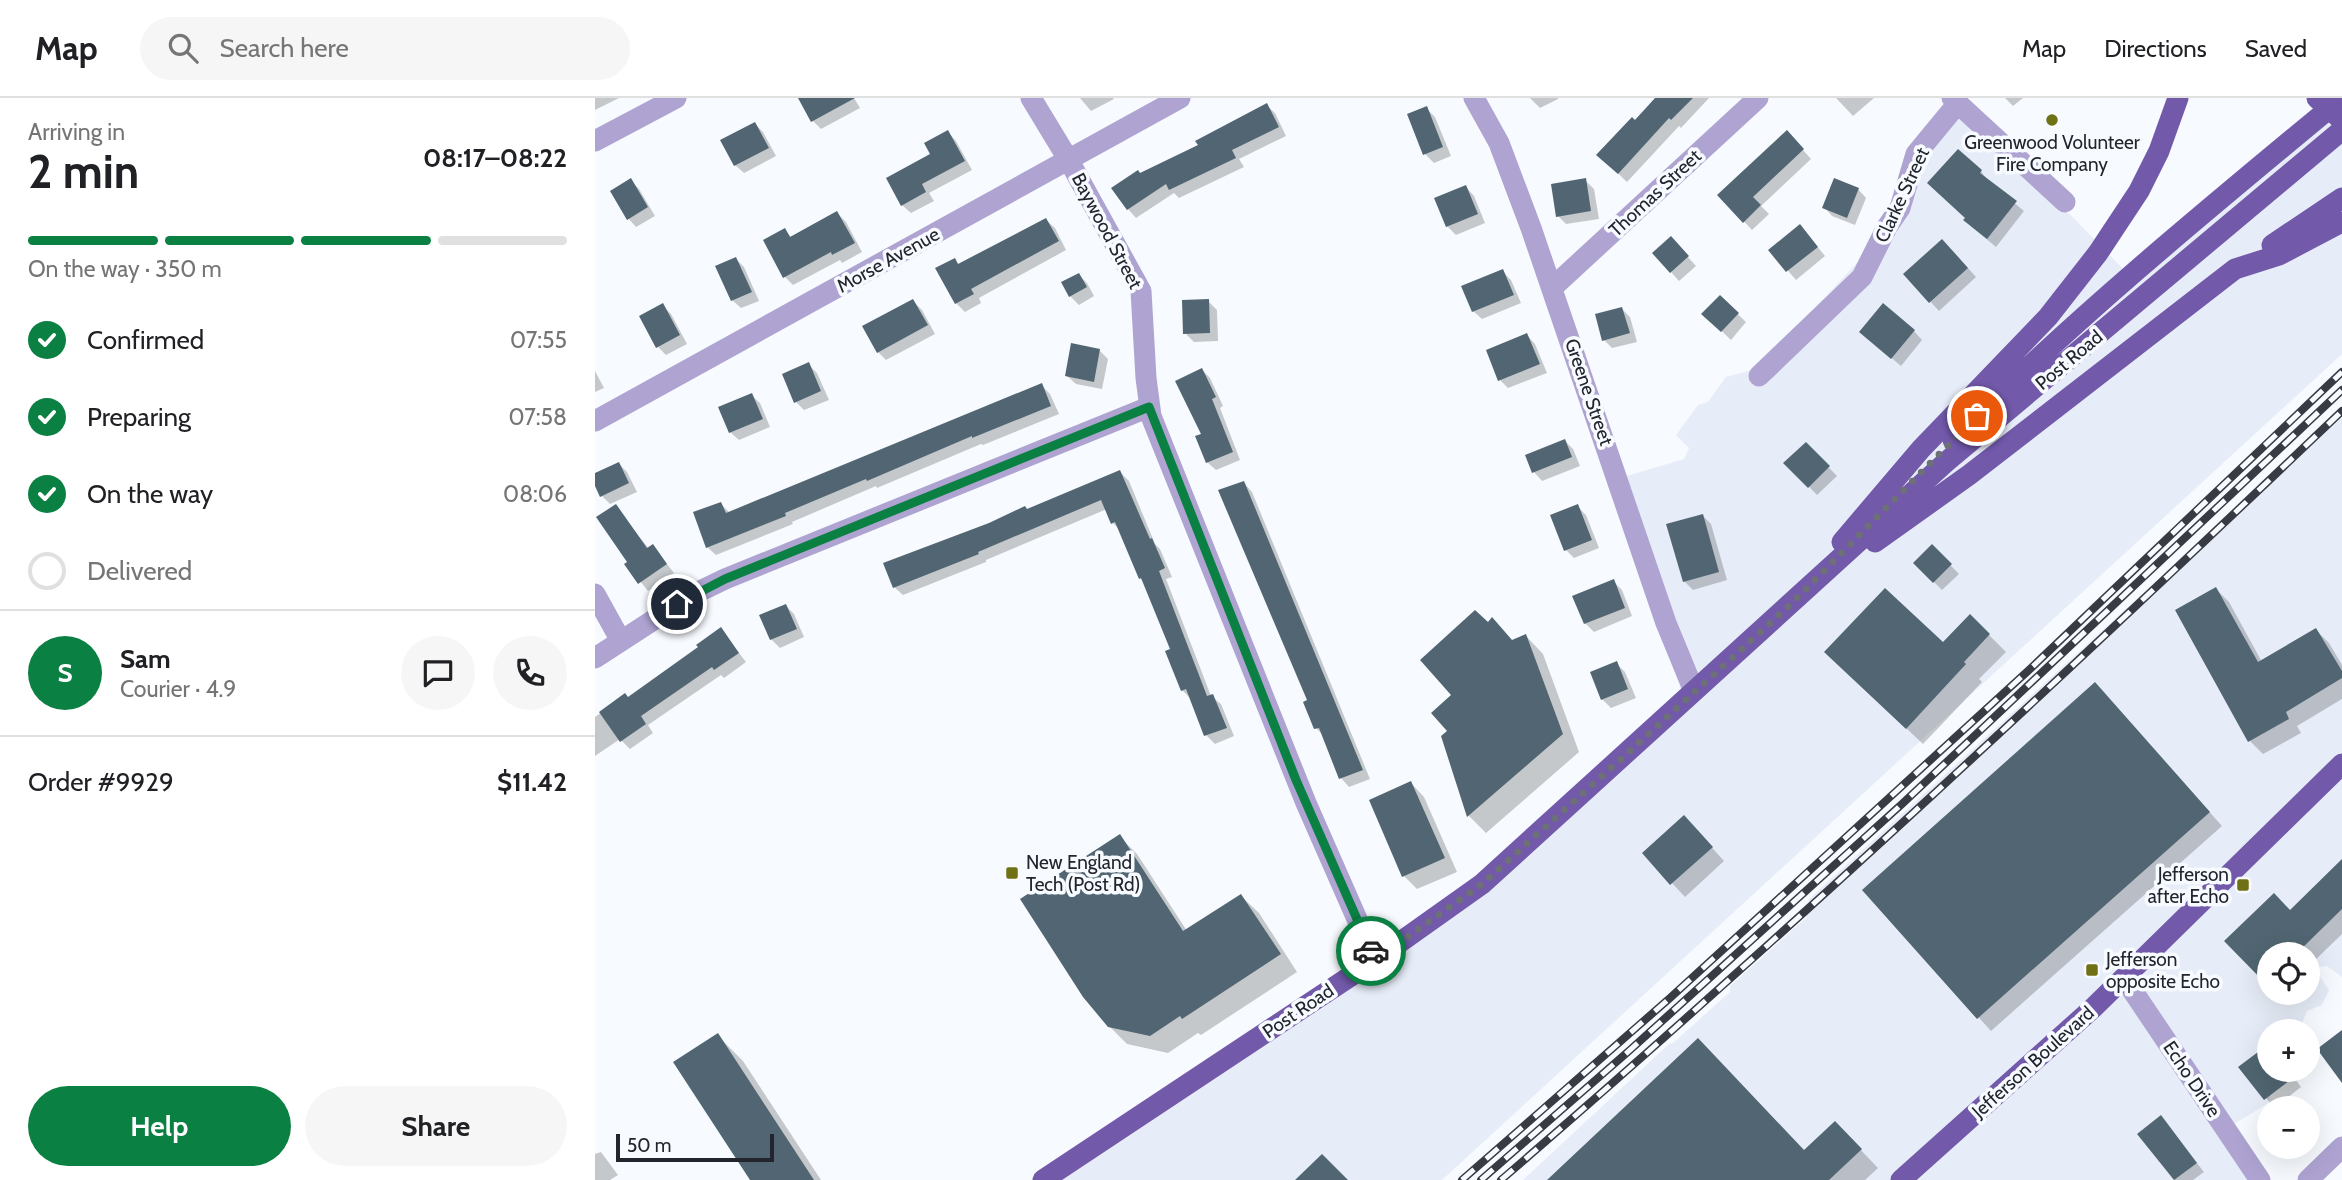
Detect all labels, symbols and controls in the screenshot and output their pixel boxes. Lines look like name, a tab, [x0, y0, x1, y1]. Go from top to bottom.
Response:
search box	[140, 17, 630, 80]
text: Map	[35, 28, 98, 68]
icon: search	[164, 29, 202, 67]
text: Search here	[220, 32, 349, 64]
text: Map	[2022, 34, 2066, 63]
text: Directions	[2104, 34, 2207, 63]
text: Saved	[2245, 34, 2307, 63]
marker: Greenwood Volunteer Fire Company	[2044, 112, 2060, 128]
text: Arriving in	[28, 118, 125, 146]
place label: Greenwood Volunteer Fire Company	[1964, 131, 2140, 176]
text: 08:17–08:22	[423, 142, 567, 174]
street label: Clarke Street	[1870, 143, 1934, 246]
text: 2 min	[28, 144, 139, 200]
street label: Thomas Street	[1604, 144, 1706, 241]
street label: Baywood Street	[1067, 169, 1147, 293]
street label: Morse Avenue	[833, 222, 944, 298]
text: On the way · 350 m	[28, 255, 222, 283]
icon: check	[28, 321, 66, 359]
text: Confirmed	[87, 324, 204, 356]
street label: Post Road	[2031, 325, 2107, 395]
text: 07:55	[510, 326, 567, 354]
street label: Greene Street	[1560, 336, 1618, 449]
pin	[1947, 386, 2007, 446]
icon: bag	[1958, 397, 1996, 435]
icon: check	[28, 398, 66, 436]
text: Preparing	[87, 401, 191, 433]
text: 07:58	[508, 403, 567, 431]
icon: check	[28, 475, 66, 513]
text: On the way	[87, 478, 213, 510]
text: 08:06	[503, 480, 567, 508]
text: Delivered	[87, 555, 192, 587]
pin	[647, 574, 707, 634]
icon: home	[658, 585, 696, 623]
button: chat	[401, 636, 475, 710]
button: phone	[493, 636, 567, 710]
text: Sam	[120, 643, 171, 675]
text: S	[57, 657, 73, 689]
text: Courier · 4.9	[120, 675, 236, 703]
text: Order #9929	[28, 766, 174, 798]
text: $11.42	[497, 766, 567, 798]
place label: New England Tech (Post Rd)	[1026, 851, 1140, 896]
place label: Jefferson after Echo	[2148, 863, 2229, 908]
marker: New England Tech (Post Rd)	[1004, 865, 1020, 881]
marker: Jefferson after Echo	[2235, 877, 2251, 893]
courier	[1336, 916, 1406, 986]
icon: car	[1352, 932, 1390, 970]
map controls	[2257, 942, 2320, 1159]
button: locate	[2257, 942, 2320, 1005]
place label: Jefferson opposite Echo	[2105, 948, 2220, 993]
marker: Jefferson opposite Echo	[2084, 962, 2100, 978]
street label: Post Road	[1258, 979, 1338, 1043]
street label: Jefferson Boulevard	[1967, 1001, 2099, 1123]
button: +	[2257, 1019, 2320, 1082]
street label: Echo Drive	[2158, 1037, 2226, 1122]
button: Help	[28, 1086, 291, 1166]
button: Share	[305, 1086, 567, 1166]
button: −	[2257, 1096, 2320, 1159]
scale bar	[616, 1131, 773, 1163]
text: 50 m	[627, 1134, 671, 1157]

